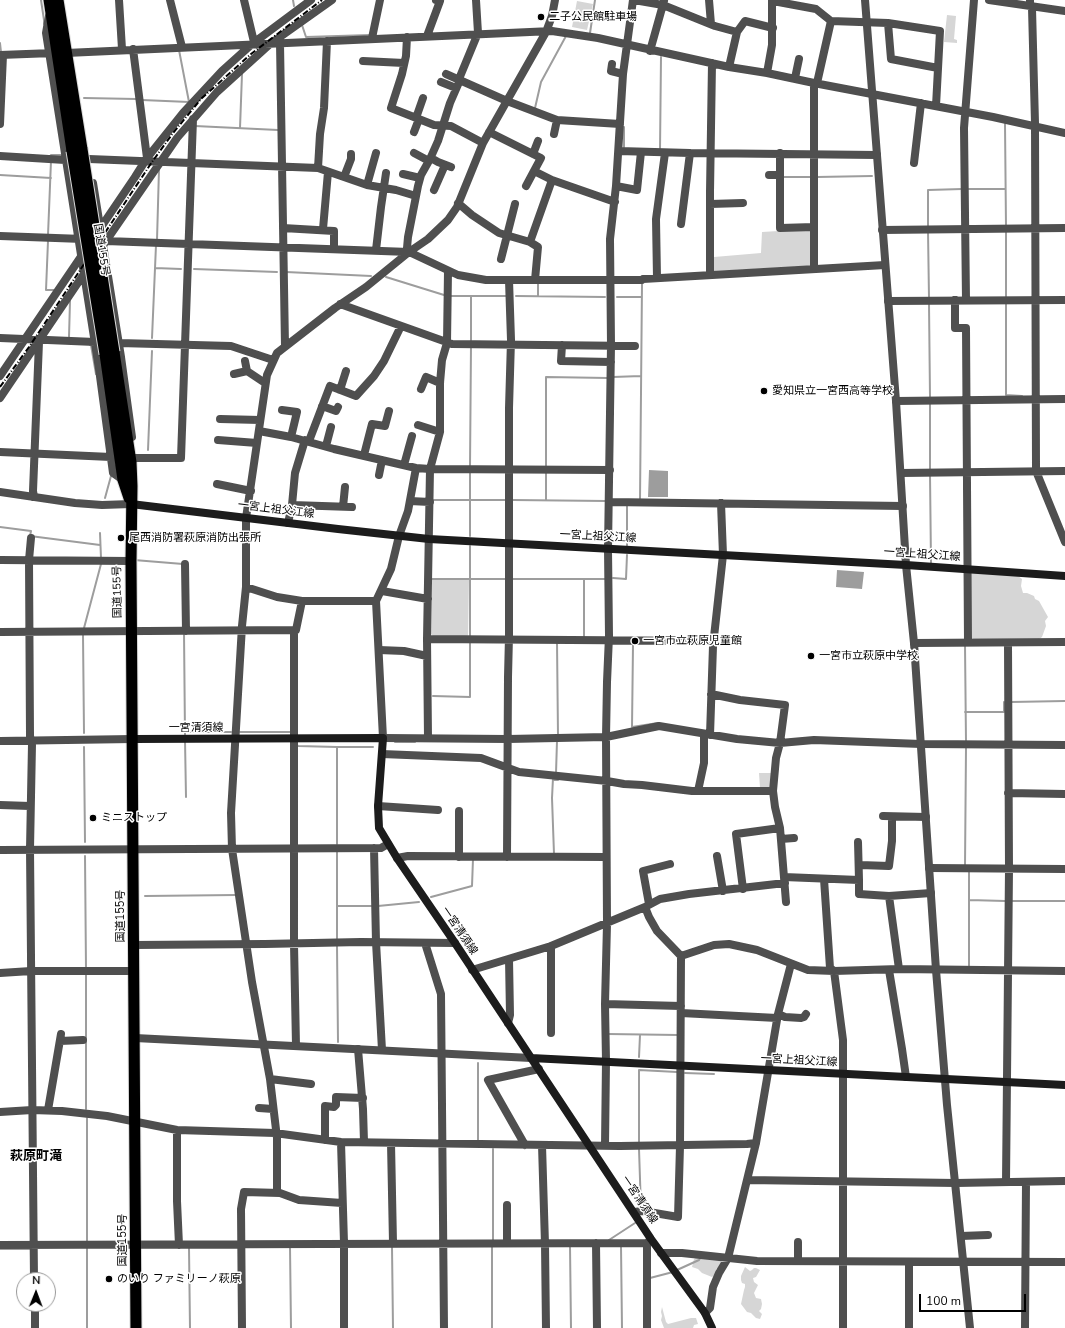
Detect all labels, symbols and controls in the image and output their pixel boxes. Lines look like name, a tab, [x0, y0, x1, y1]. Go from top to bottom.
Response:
place label: 二子公民館駐車場	[549, 10, 637, 24]
marker: 二子公民館駐車場	[536, 12, 546, 22]
street label: 国道155号	[90, 223, 112, 277]
place label: 愛知県立一宮西高等学校	[772, 384, 893, 398]
marker: 愛知県立一宮西高等学校	[759, 386, 769, 396]
street label: 一宮上祖父江線	[237, 499, 315, 521]
street label: 一宮上祖父江線	[559, 528, 637, 546]
place label: 尾西消防署萩原消防出張所	[129, 531, 261, 545]
marker: 尾西消防署萩原消防出張所	[116, 533, 126, 543]
street label: 一宮上祖父江線	[883, 546, 961, 564]
street label: 国道155号	[111, 565, 125, 619]
place label: 一宮市立萩原児童館	[643, 634, 742, 648]
marker: 一宮市立萩原児童館	[630, 636, 640, 646]
place label: 一宮市立萩原中学校	[819, 649, 918, 663]
marker: 一宮市立萩原中学校	[806, 651, 816, 661]
street label: 一宮清須線	[169, 721, 223, 735]
place label: ミニストップ	[101, 811, 167, 825]
marker: ミニストップ	[88, 813, 98, 823]
street label: 国道155号	[114, 890, 128, 942]
street label: 一宮清須線	[438, 905, 480, 957]
street label: 一宮上祖父江線	[760, 1052, 838, 1070]
district label: 萩原町滝	[10, 1149, 62, 1165]
street label: 一宮清須線	[618, 1174, 660, 1226]
street label: 国道155号	[116, 1214, 130, 1266]
north arrow	[16, 1272, 56, 1312]
place label: のいり ファミリーノ萩原	[117, 1272, 241, 1286]
text: N	[32, 1273, 40, 1288]
marker: のいり ファミリーノ萩原	[104, 1274, 114, 1284]
scale bar	[921, 1286, 1028, 1312]
text: 100 m	[926, 1293, 961, 1309]

